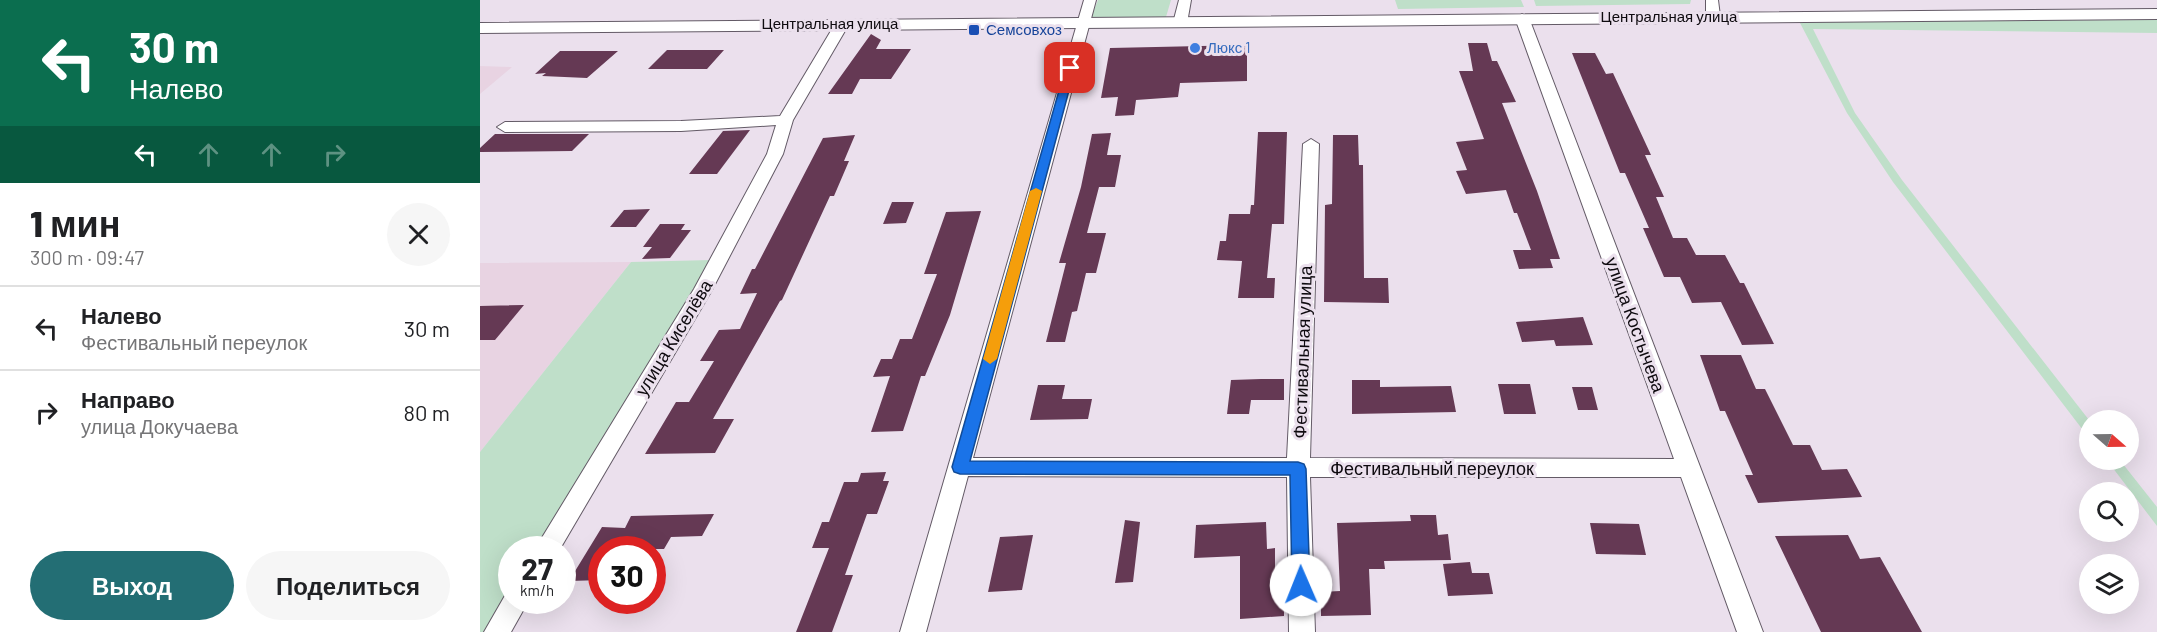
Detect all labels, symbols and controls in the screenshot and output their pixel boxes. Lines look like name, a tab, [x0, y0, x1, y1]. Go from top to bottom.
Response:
street label: Центральная улица	[1601, 7, 1738, 25]
street label: Центральная улица	[762, 14, 899, 32]
place label: Семсовхоз	[986, 20, 1062, 38]
text: 30 m	[129, 21, 219, 71]
marker: Семсовхоз	[967, 23, 981, 37]
icon: left	[30, 24, 108, 102]
place label: Люкс 1	[1207, 38, 1251, 56]
marker: Люкс 1	[1188, 41, 1202, 55]
pin	[1044, 42, 1095, 93]
icon: arrive	[1053, 51, 1086, 84]
text: Налево	[129, 72, 223, 104]
icon: left	[129, 138, 162, 171]
icon: ahead	[192, 138, 225, 171]
icon: ahead	[255, 138, 288, 171]
icon: right	[318, 138, 351, 171]
text: 1 мин	[30, 201, 121, 244]
button: close	[387, 203, 450, 266]
text: 300 m · 09:47	[30, 245, 144, 269]
street label: улица Костычева	[1601, 254, 1671, 396]
street label: Фестивальная улица	[1288, 264, 1316, 439]
street label: улица Киселёва	[630, 274, 717, 400]
text: Налево	[81, 302, 162, 328]
icon: left	[30, 312, 63, 345]
text: 30 m	[404, 315, 450, 341]
text: Фестивальный переулок	[81, 330, 307, 354]
text: Направо	[81, 386, 175, 412]
icon: right	[30, 396, 63, 429]
text: 80 m	[404, 399, 450, 425]
north arrow	[2079, 410, 2139, 470]
map controls	[2079, 410, 2139, 614]
text: улица Докучаева	[81, 414, 238, 438]
street label: Фестивальный переулок	[1330, 457, 1534, 479]
button: search	[2079, 482, 2139, 542]
speed limit sign: 30	[588, 536, 666, 614]
text: 27	[521, 550, 553, 586]
button: Выход	[30, 551, 234, 620]
button: Поделиться	[246, 551, 450, 620]
position arrow	[1269, 553, 1333, 617]
button: layers	[2079, 554, 2139, 614]
text: km/h	[520, 581, 554, 599]

